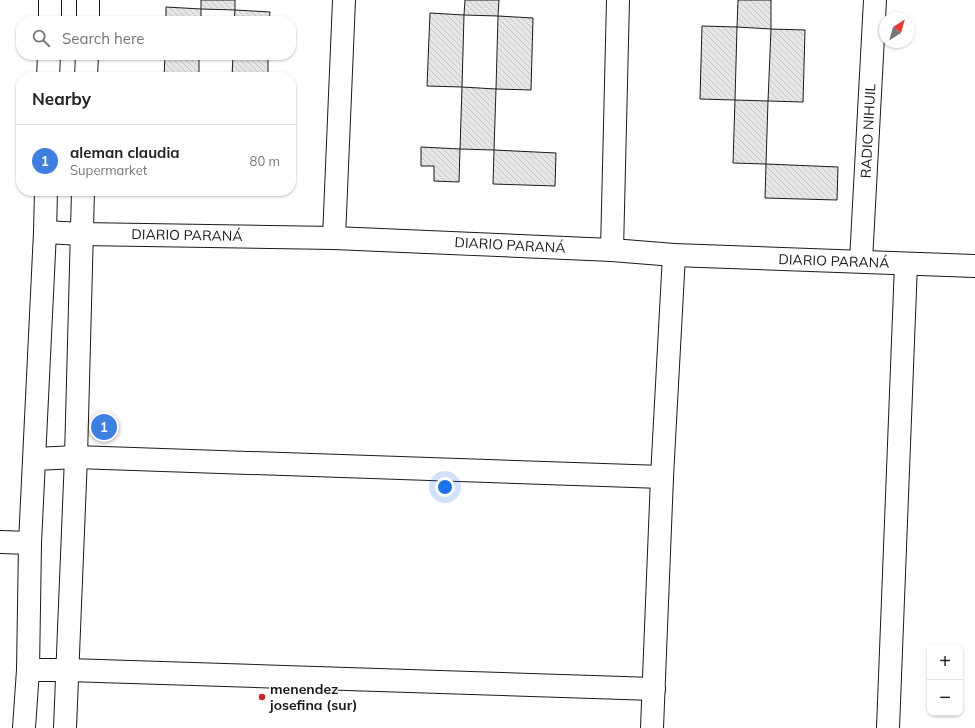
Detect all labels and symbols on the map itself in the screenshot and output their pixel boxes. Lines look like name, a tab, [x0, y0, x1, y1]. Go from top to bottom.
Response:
north arrow	[879, 12, 915, 48]
street label: RADIO NIHUIL	[857, 83, 879, 179]
street label: DIARIO PARANÁ	[131, 225, 243, 245]
street label: DIARIO PARANÁ	[454, 233, 567, 257]
street label: DIARIO PARANÁ	[778, 250, 891, 272]
pin: 1	[91, 412, 117, 442]
your location	[435, 477, 455, 497]
place label: menendez josefina (sur)	[269, 680, 357, 714]
marker: menendez josefina (sur)	[257, 692, 267, 702]

